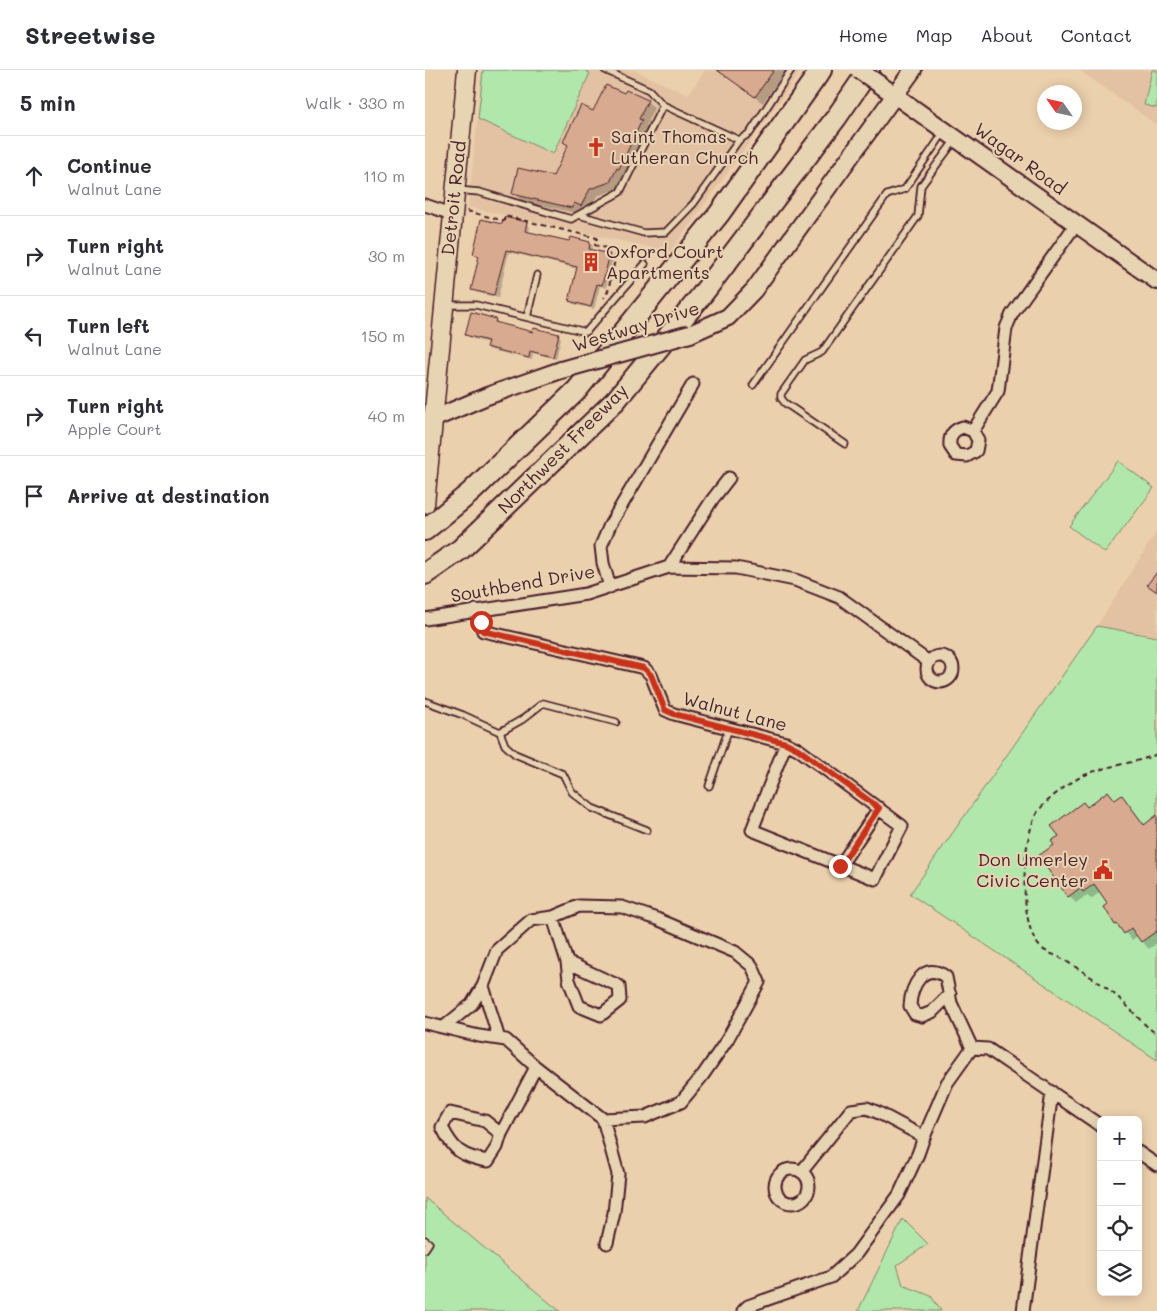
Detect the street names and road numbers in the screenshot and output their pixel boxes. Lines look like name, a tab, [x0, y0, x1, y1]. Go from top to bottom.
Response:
street label: Wagar Road	[970, 117, 1071, 200]
street label: Detroit Road	[435, 139, 471, 256]
street label: Westway Drive	[569, 295, 702, 357]
street label: Northwest Freeway	[492, 378, 633, 519]
street label: Southbend Drive	[449, 559, 597, 608]
street label: Walnut Lane	[681, 686, 790, 736]

